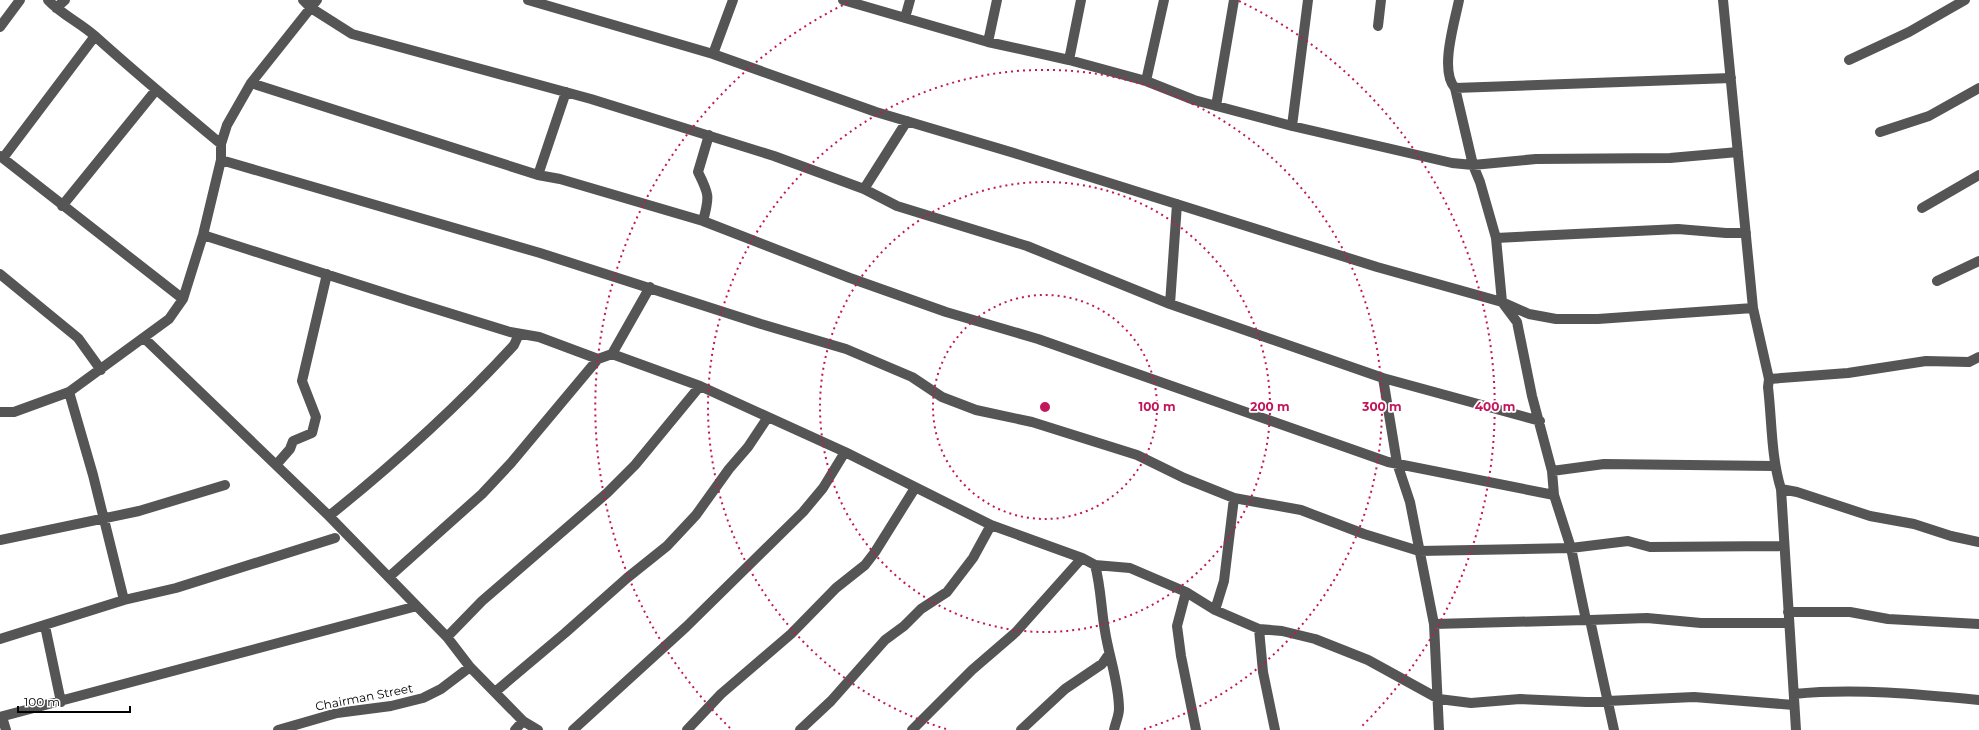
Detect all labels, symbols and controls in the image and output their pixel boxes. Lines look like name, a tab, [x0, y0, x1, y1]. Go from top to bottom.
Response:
text: 100 m	[1139, 399, 1175, 414]
text: 200 m	[1250, 399, 1290, 414]
text: 300 m	[1361, 399, 1402, 414]
text: 400 m	[1475, 399, 1515, 414]
centre of rings	[1038, 400, 1052, 414]
street label: Chairman Street	[314, 680, 414, 714]
scale bar	[18, 688, 130, 714]
text: 100 m	[24, 694, 60, 709]

